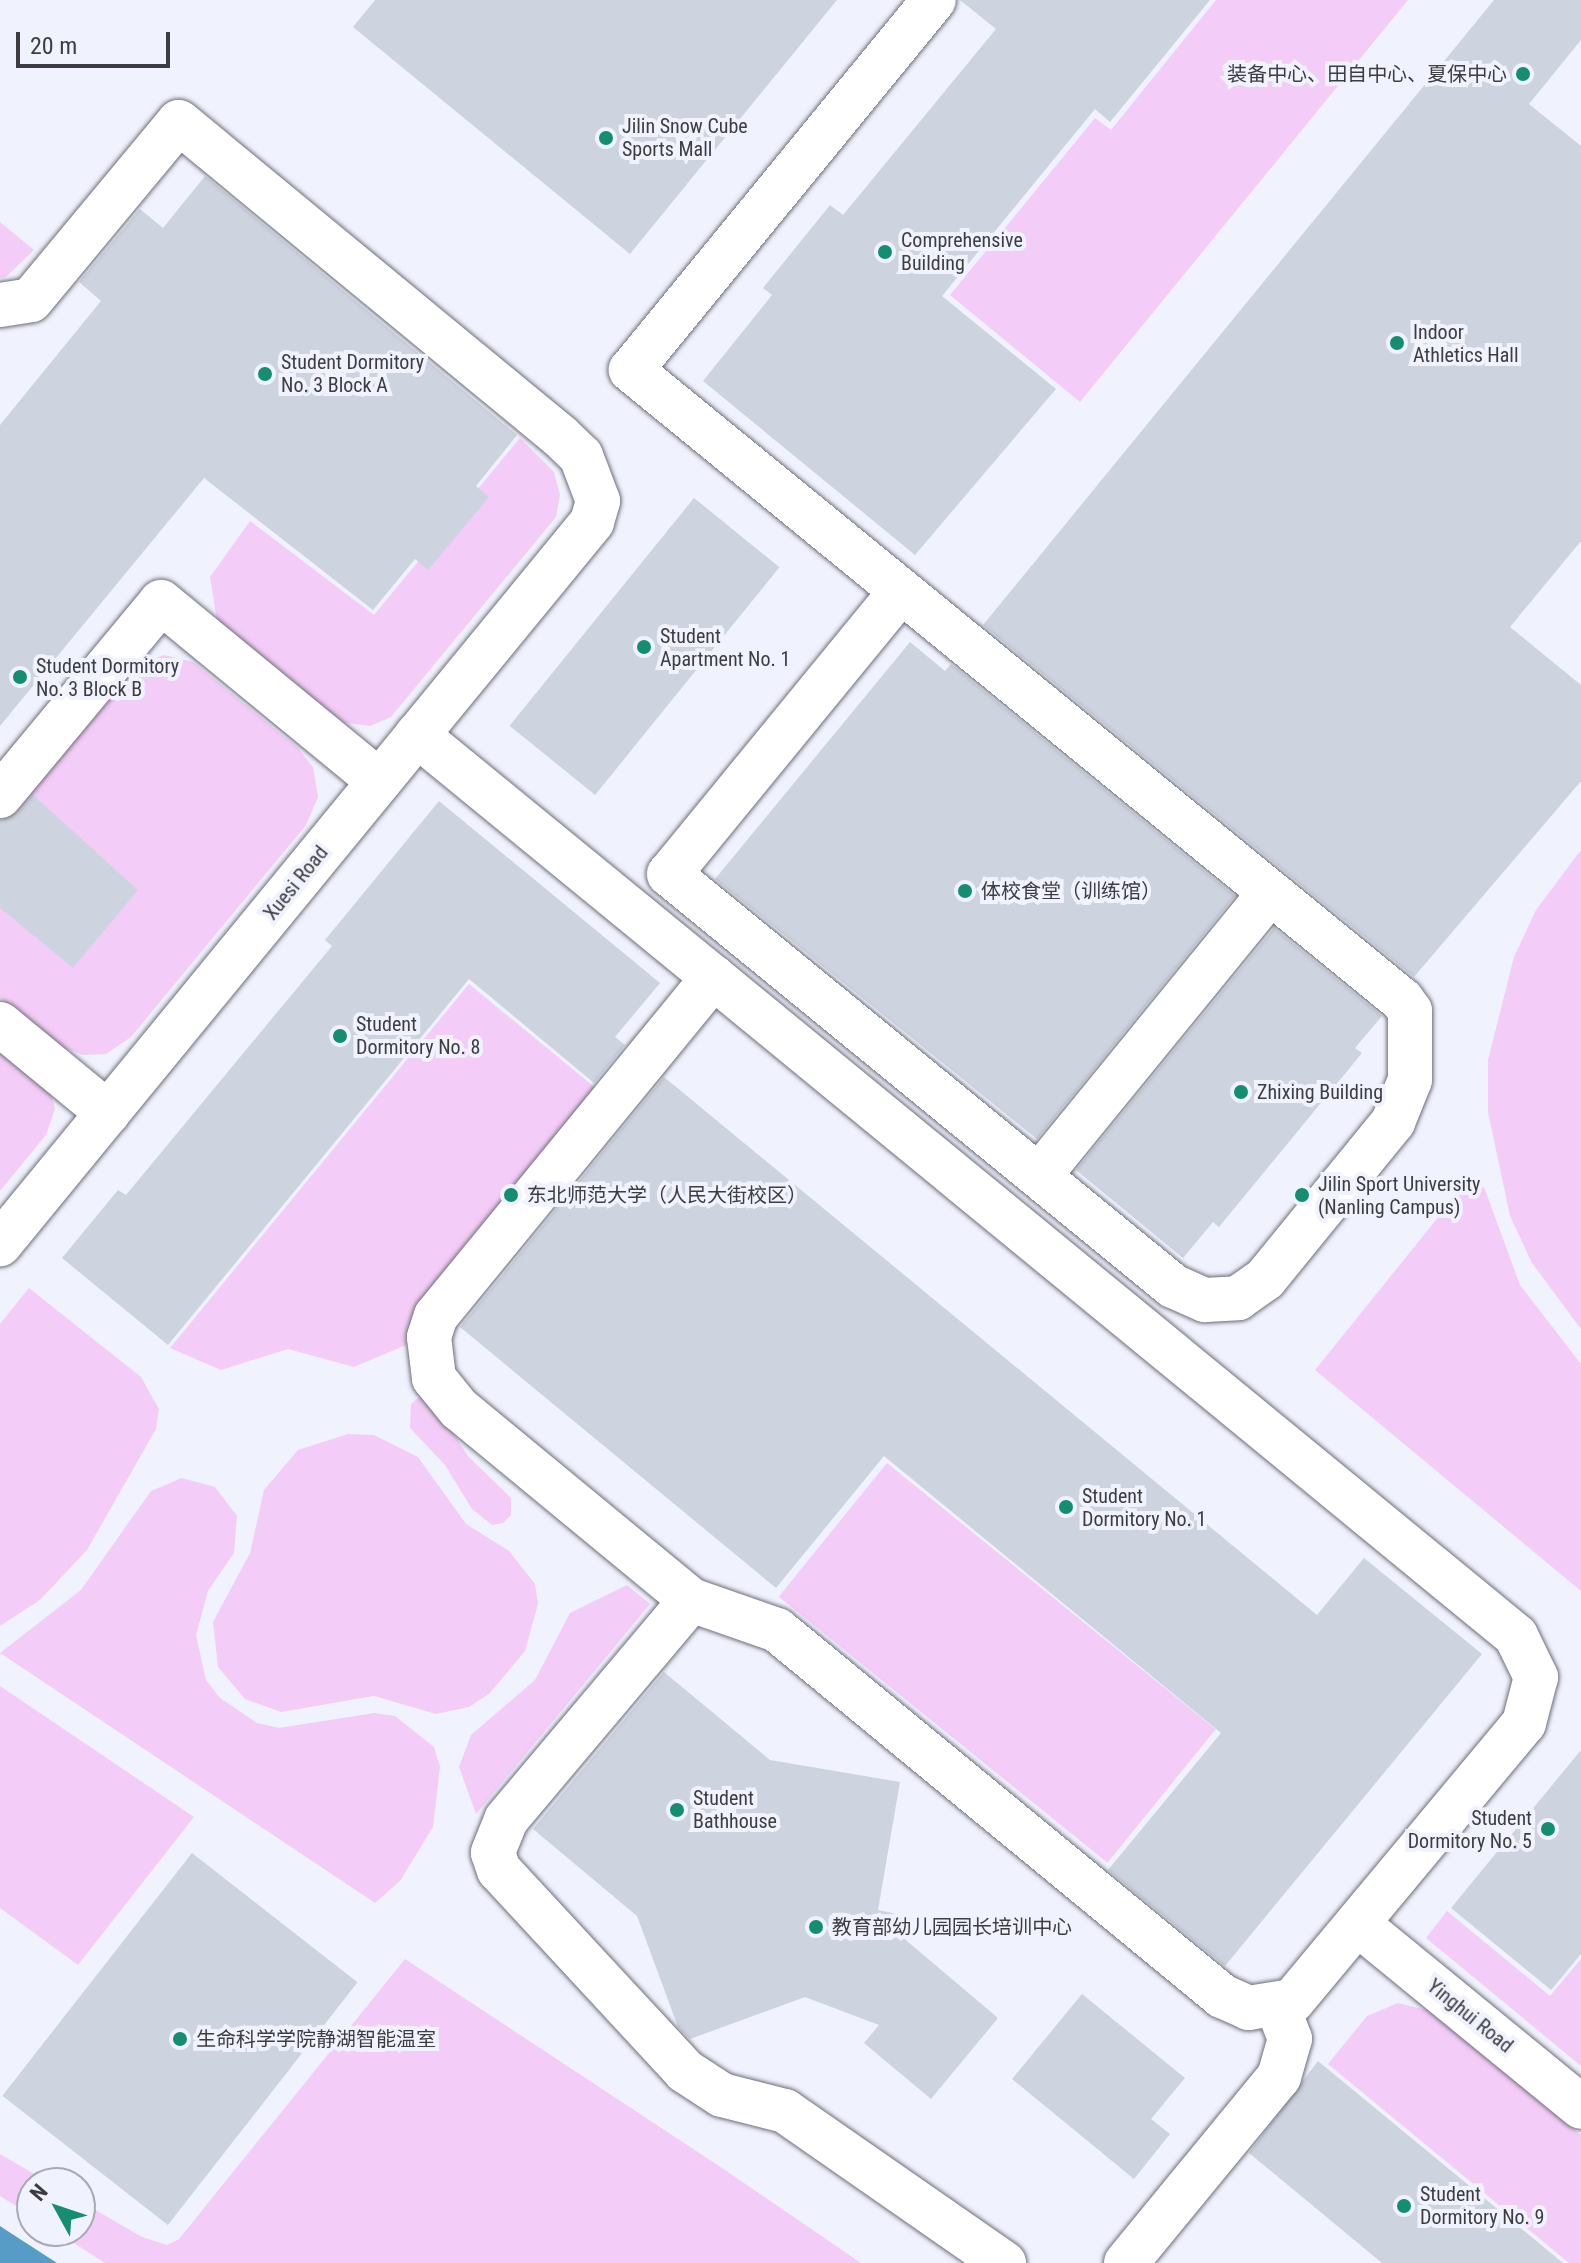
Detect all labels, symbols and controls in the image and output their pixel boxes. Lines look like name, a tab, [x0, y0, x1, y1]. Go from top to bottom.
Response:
scale bar	[20, 16, 174, 66]
text: 20 m	[30, 32, 77, 60]
place label: 装备中心、田自中心、夏保中心	[1227, 62, 1507, 86]
marker: 装备中心、田自中心、夏保中心	[1514, 65, 1532, 83]
place label: Jilin Snow Cube Sports Mall	[622, 114, 748, 161]
marker: Jilin Snow Cube Sports Mall	[597, 129, 615, 147]
place label: Comprehensive Building	[901, 228, 1023, 275]
marker: Comprehensive Building	[876, 243, 894, 261]
place label: Indoor Athletics Hall	[1413, 320, 1519, 367]
marker: Indoor Athletics Hall	[1388, 334, 1406, 352]
place label: Student Dormitory No. 3 Block A	[281, 350, 424, 397]
marker: Student Dormitory No. 3 Block A	[256, 365, 274, 383]
place label: Student Apartment No. 1	[660, 624, 790, 671]
marker: Student Apartment No. 1	[635, 638, 653, 656]
place label: Student Dormitory No. 3 Block B	[36, 654, 179, 701]
marker: Student Dormitory No. 3 Block B	[11, 668, 29, 686]
street label: Xuesi Road	[259, 841, 333, 925]
place label: 体校食堂（训练馆）	[981, 879, 1161, 903]
marker: 体校食堂（训练馆）	[956, 882, 974, 900]
place label: Student Dormitory No. 8	[356, 1012, 480, 1059]
marker: Student Dormitory No. 8	[331, 1027, 349, 1045]
place label: Zhixing Building	[1257, 1080, 1383, 1104]
marker: Zhixing Building	[1232, 1083, 1250, 1101]
place label: Jilin Sport University (Nanling Campus)	[1318, 1172, 1480, 1219]
place label: 东北师范大学（人民大街校区）	[527, 1183, 807, 1207]
marker: 东北师范大学（人民大街校区）	[502, 1186, 520, 1204]
marker: Jilin Sport University (Nanling Campus)	[1293, 1186, 1311, 1204]
place label: Student Dormitory No. 1	[1082, 1484, 1206, 1531]
marker: Student Dormitory No. 1	[1057, 1498, 1075, 1516]
place label: Student Bathhouse	[693, 1786, 777, 1833]
marker: Student Bathhouse	[668, 1801, 686, 1819]
place label: Student Dormitory No. 5	[1408, 1806, 1532, 1853]
marker: Student Dormitory No. 5	[1539, 1820, 1557, 1838]
place label: 教育部幼儿园园长培训中心	[832, 1915, 1072, 1939]
marker: 教育部幼儿园园长培训中心	[807, 1918, 825, 1936]
street label: Yinghui Road	[1422, 1974, 1518, 2058]
place label: 生命科学学院静湖智能温室	[196, 2027, 436, 2051]
marker: 生命科学学院静湖智能温室	[171, 2030, 189, 2048]
north arrow	[16, 2167, 96, 2247]
text: N	[25, 2179, 53, 2206]
place label: Student Dormitory No. 9	[1420, 2182, 1544, 2229]
marker: Student Dormitory No. 9	[1395, 2197, 1413, 2215]

